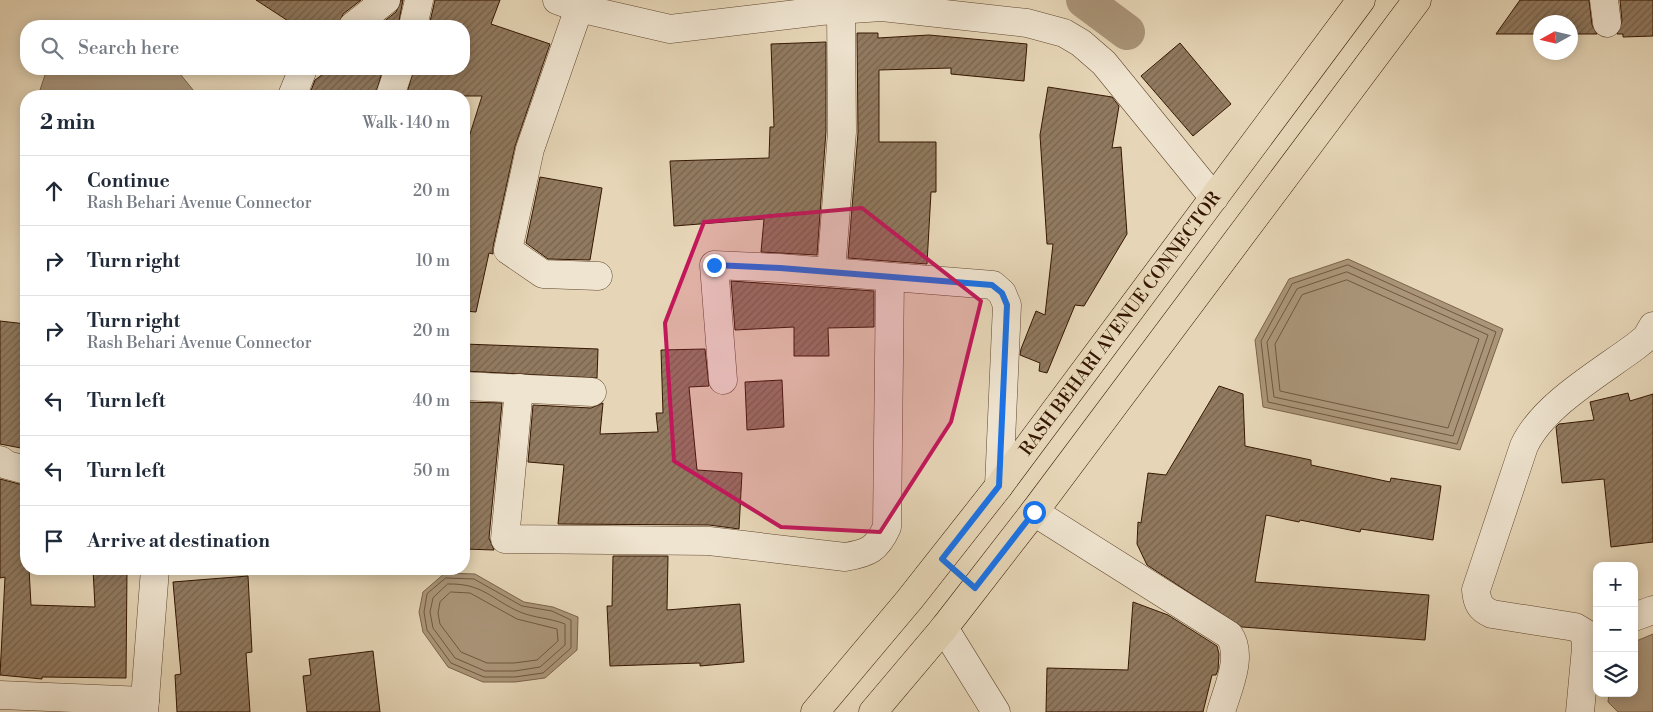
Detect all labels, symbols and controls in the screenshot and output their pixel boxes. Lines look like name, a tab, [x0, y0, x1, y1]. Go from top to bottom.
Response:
north arrow	[1533, 15, 1578, 60]
search box	[20, 20, 470, 75]
icon: search	[38, 34, 66, 62]
text: Search here	[78, 36, 179, 60]
text: 2 min	[40, 110, 95, 136]
text: Walk · 140 m	[362, 113, 450, 133]
text: Continue	[87, 169, 170, 193]
icon: ahead	[40, 177, 68, 205]
text: 20 m	[413, 181, 450, 201]
street label: RASH BEHARI AVENUE CONNECTOR	[1015, 187, 1226, 460]
text: Rash Behari Avenue Connector	[87, 193, 312, 213]
icon: right	[40, 247, 68, 275]
text: Turn right	[87, 249, 180, 273]
text: 10 m	[416, 251, 450, 271]
route end	[703, 254, 726, 277]
text: Turn right	[87, 309, 180, 333]
icon: right	[40, 317, 68, 345]
text: 20 m	[413, 321, 450, 341]
text: Rash Behari Avenue Connector	[87, 333, 312, 353]
icon: left	[40, 387, 68, 415]
text: Turn left	[87, 389, 166, 413]
text: 40 m	[413, 391, 450, 411]
icon: left	[40, 457, 68, 485]
text: Turn left	[87, 459, 166, 483]
text: 50 m	[413, 461, 450, 481]
route start	[1023, 501, 1046, 524]
icon: arrive	[40, 527, 68, 555]
text: Arrive at destination	[87, 529, 270, 553]
map controls	[1593, 562, 1638, 697]
button: +	[1593, 562, 1638, 607]
button: −	[1593, 607, 1638, 652]
button: layers	[1593, 652, 1638, 697]

